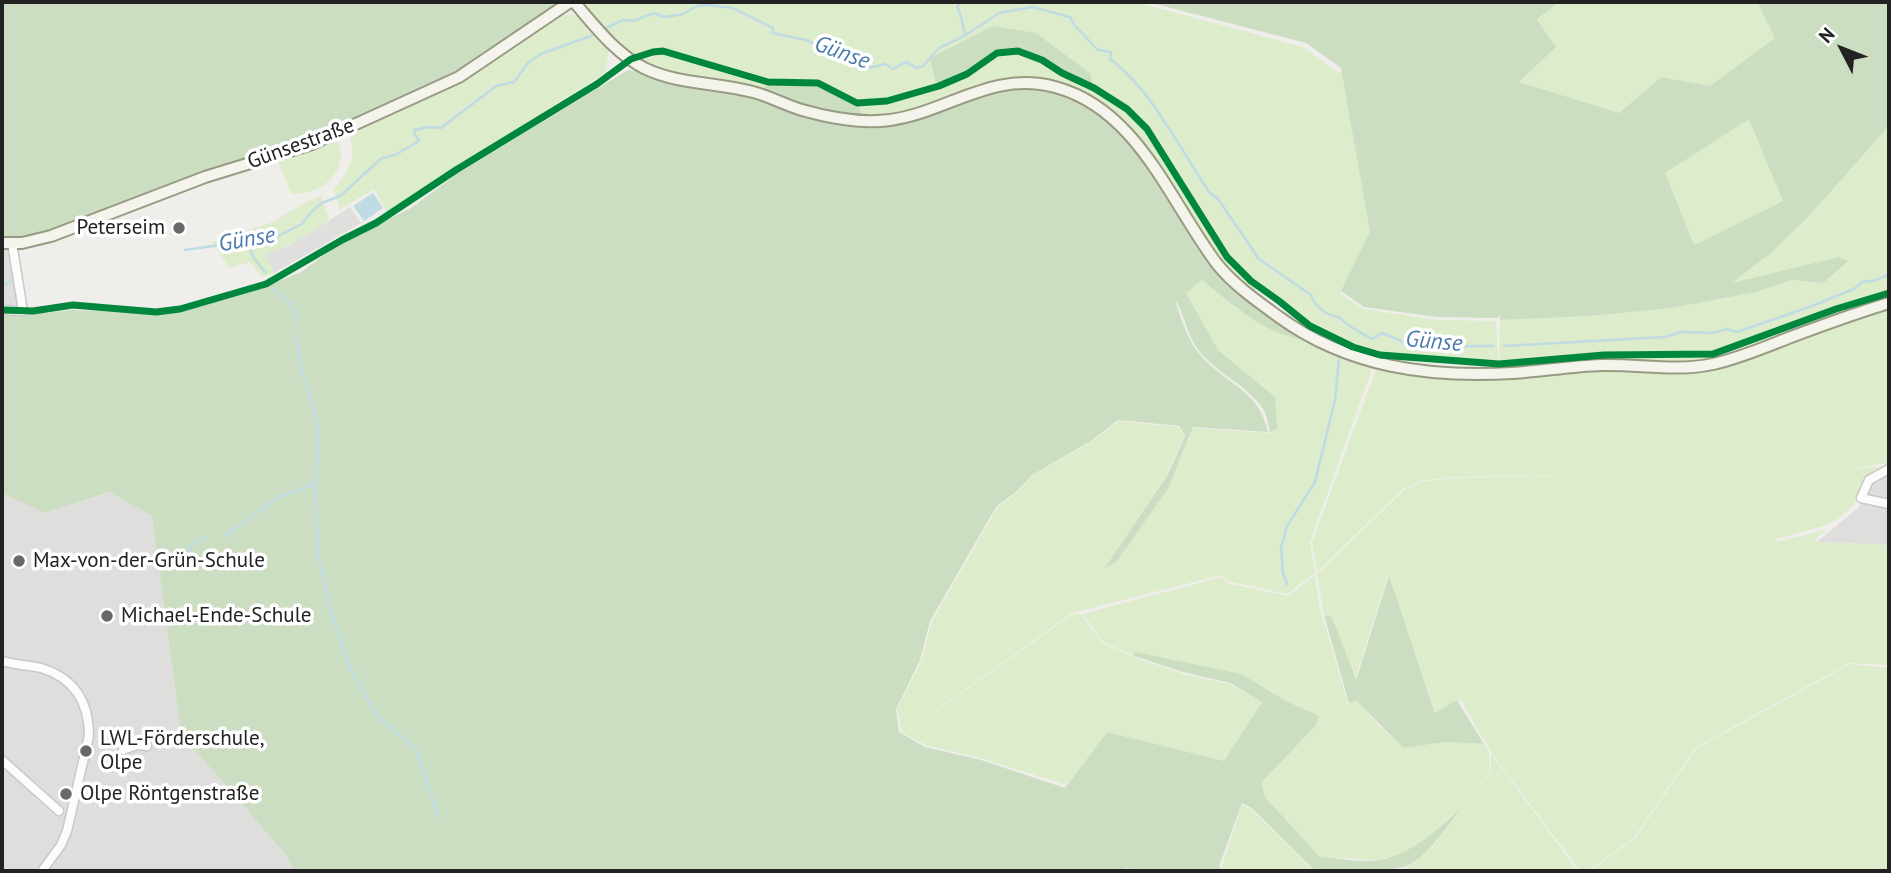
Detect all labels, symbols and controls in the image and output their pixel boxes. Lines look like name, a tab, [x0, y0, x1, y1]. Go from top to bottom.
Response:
north arrow	[1807, 14, 1877, 84]
text: N	[1813, 22, 1839, 48]
water label: Günse	[811, 30, 873, 76]
street label: Günsestraße	[244, 113, 358, 175]
place label: Peterseim	[76, 215, 165, 241]
marker: Peterseim	[171, 220, 187, 236]
water label: Günse	[217, 221, 277, 259]
water label: Günse	[1404, 326, 1464, 358]
place label: Max-von-der-Grün-Schule	[33, 548, 265, 574]
marker: Max-von-der-Grün-Schule	[11, 553, 27, 569]
place label: Michael-Ende-Schule	[121, 603, 311, 629]
marker: Michael-Ende-Schule	[99, 608, 115, 624]
place label: LWL-Förderschule, Olpe	[100, 726, 264, 776]
marker: LWL-Förderschule, Olpe	[78, 743, 94, 759]
place label: Olpe Röntgenstraße	[80, 781, 259, 807]
marker: Olpe Röntgenstraße	[58, 786, 74, 802]

